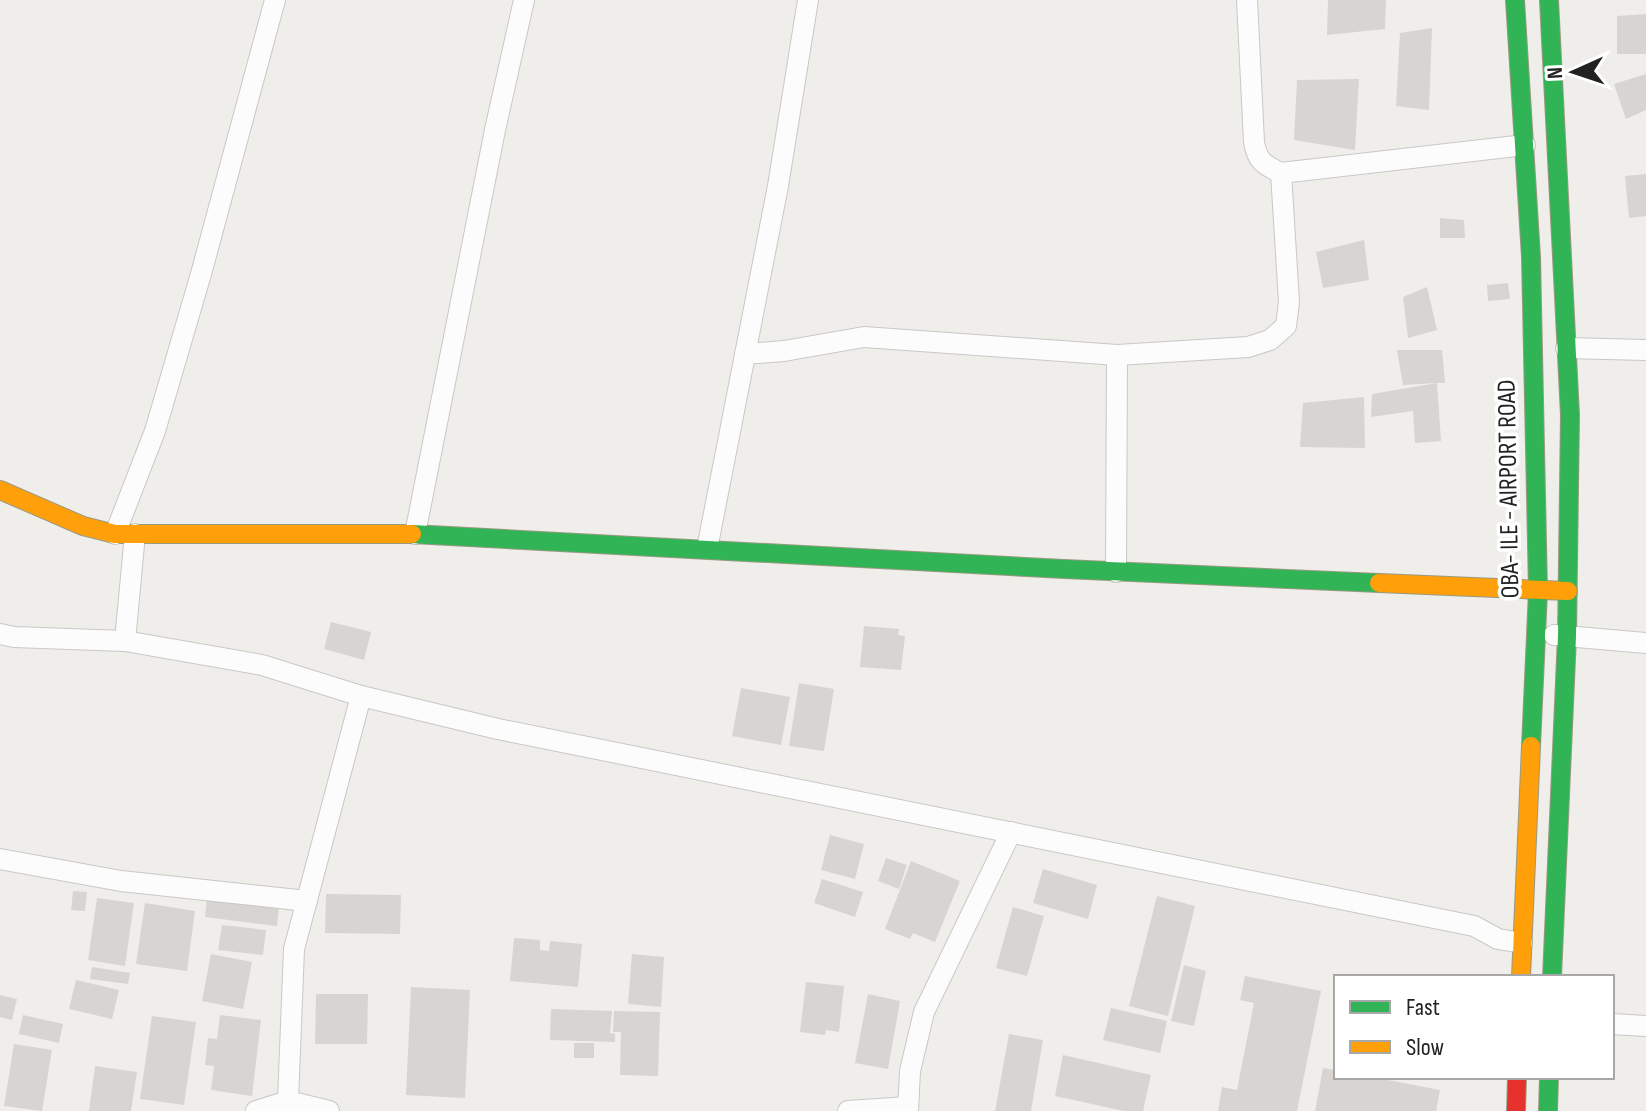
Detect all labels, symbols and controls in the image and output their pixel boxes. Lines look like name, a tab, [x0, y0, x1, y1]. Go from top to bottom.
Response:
north arrow	[1534, 32, 1614, 112]
text: N	[1542, 66, 1569, 80]
street label: OBA- ILE - AIRPORT ROAD	[1492, 379, 1526, 599]
legend	[1334, 975, 1614, 1079]
text: Fast	[1406, 993, 1440, 1022]
text: Slow	[1406, 1033, 1444, 1062]

